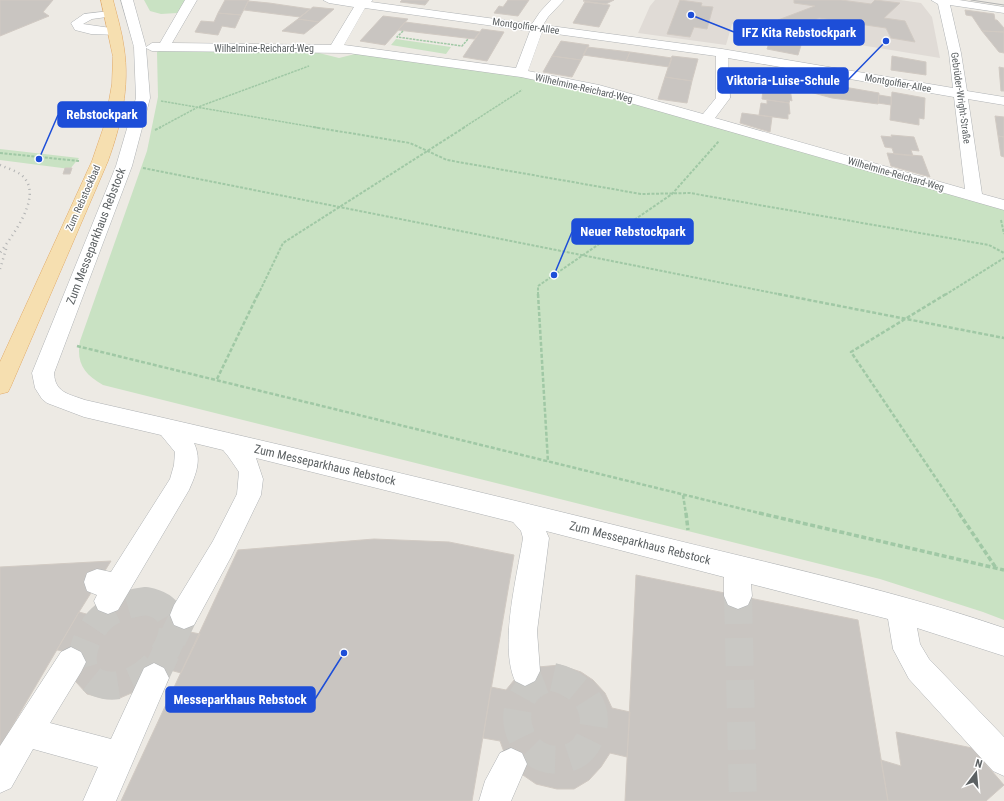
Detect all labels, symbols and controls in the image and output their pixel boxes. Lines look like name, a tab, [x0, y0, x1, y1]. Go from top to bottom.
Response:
street label: Montgolfier-Allee	[492, 16, 560, 36]
callout: IFZ Kita Rebstockpark	[734, 20, 864, 45]
text: IFZ Kita Rebstockpark	[742, 25, 857, 40]
street label: Wilhelmine-Reichard-Weg	[214, 43, 314, 54]
street label: Gebrüder-Wright-Straße	[949, 52, 973, 145]
callout: Viktoria-Luise-Schule	[718, 68, 848, 93]
street label: Wilhelmine-Reichard-Weg	[534, 71, 634, 105]
street label: Montgolfier-Allee	[864, 72, 932, 94]
text: Viktoria-Luise-Schule	[726, 73, 840, 88]
callout: Rebstockpark	[58, 102, 146, 127]
text: Rebstockpark	[66, 107, 138, 122]
street label: Wilhelmine-Reichard-Weg	[846, 155, 946, 193]
street label: Zum Rebstockbad	[64, 163, 102, 233]
street label: Zum Messeparkhaus Rebstock	[63, 165, 129, 306]
callout: Neuer Rebstockpark	[572, 219, 693, 244]
text: Neuer Rebstockpark	[580, 224, 686, 239]
street label: Zum Messeparkhaus Rebstock	[253, 442, 398, 488]
street label: Zum Messeparkhaus Rebstock	[568, 519, 713, 567]
callout: Messeparkhaus Rebstock	[166, 687, 315, 712]
text: Messeparkhaus Rebstock	[173, 692, 307, 707]
north arrow	[956, 753, 996, 793]
text: N	[974, 757, 984, 771]

